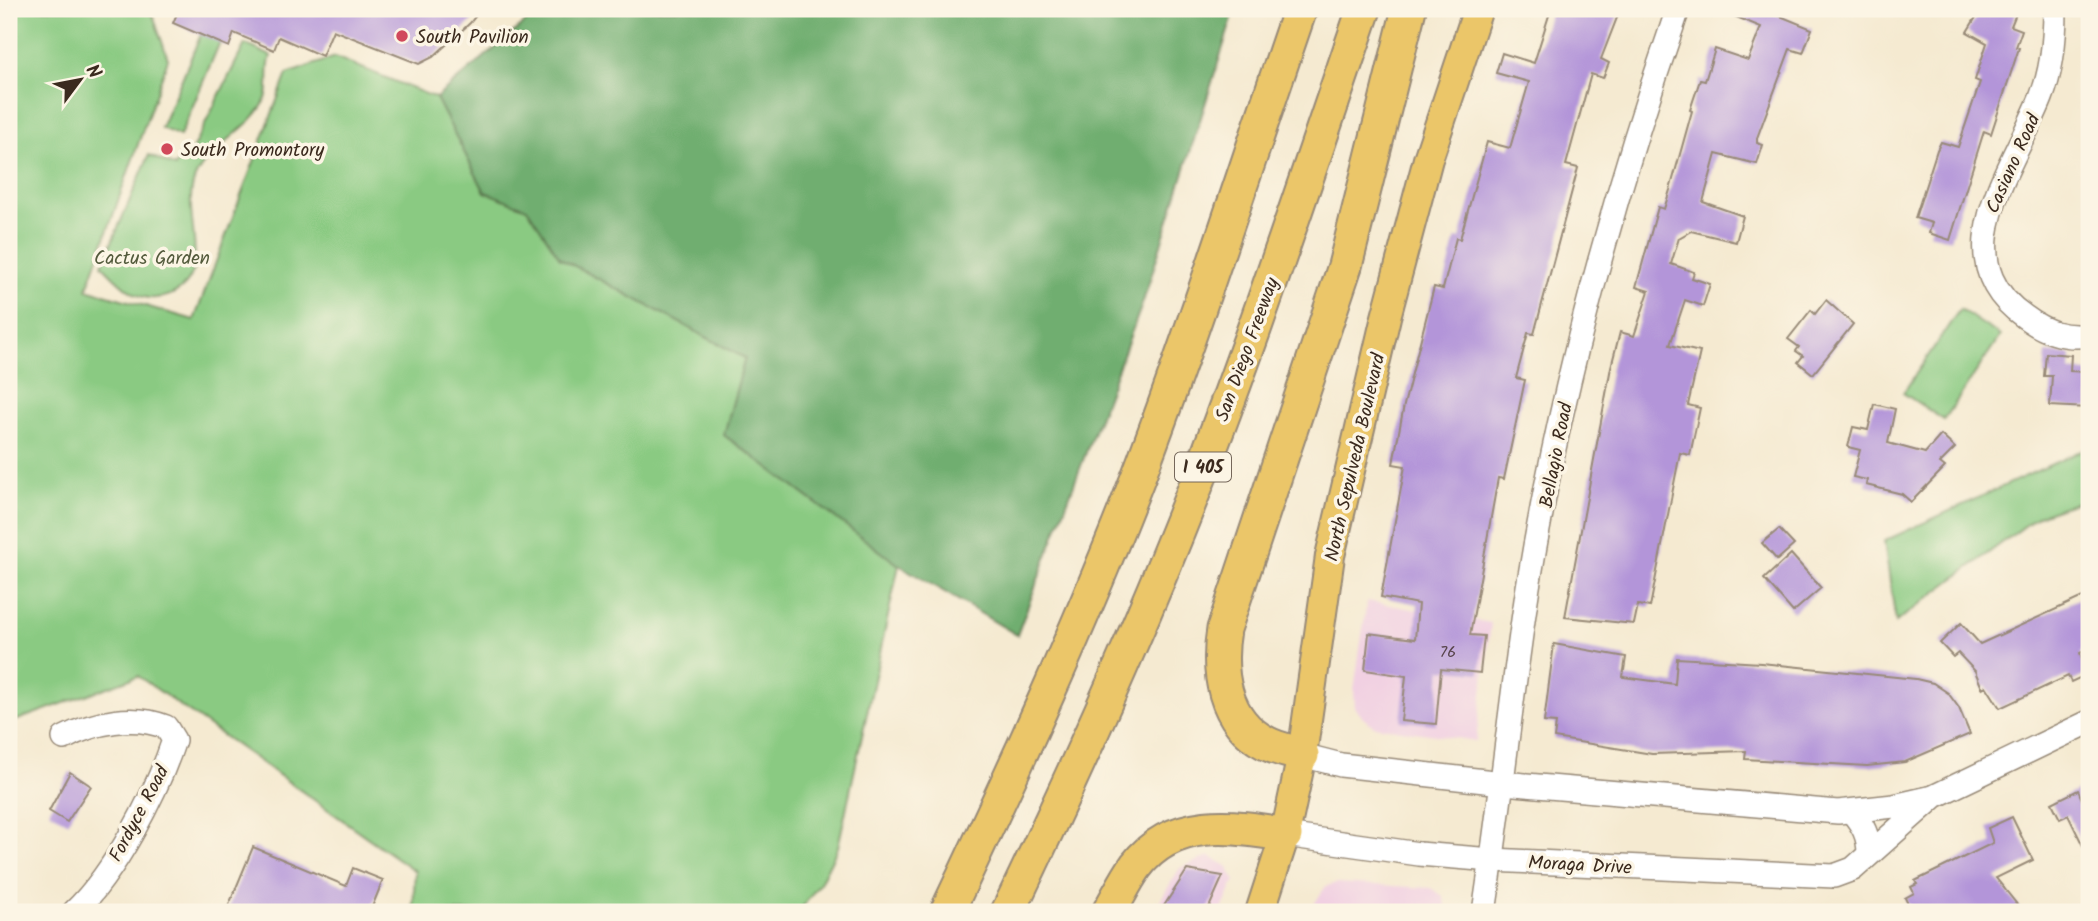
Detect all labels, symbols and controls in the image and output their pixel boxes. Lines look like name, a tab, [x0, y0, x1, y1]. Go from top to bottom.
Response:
place label: South Pavilion	[416, 23, 529, 53]
marker: South Pavilion	[394, 28, 410, 44]
north arrow	[46, 46, 116, 116]
text: N	[77, 59, 109, 85]
street label: Casiano Road	[1979, 109, 2049, 218]
place label: South Promontory	[181, 136, 325, 166]
marker: South Promontory	[159, 141, 175, 157]
park label: Cactus Garden	[94, 244, 210, 274]
street label: San Diego Freeway	[1208, 272, 1288, 426]
street label: North Sepulveda Boulevard	[1317, 350, 1395, 564]
street label: Bellagio Road	[1532, 400, 1582, 511]
road number: I 405	[1175, 452, 1231, 481]
house number: 76	[1440, 640, 1456, 665]
street label: Fordyce Road	[102, 760, 178, 868]
street label: Moraga Drive	[1527, 848, 1633, 884]

